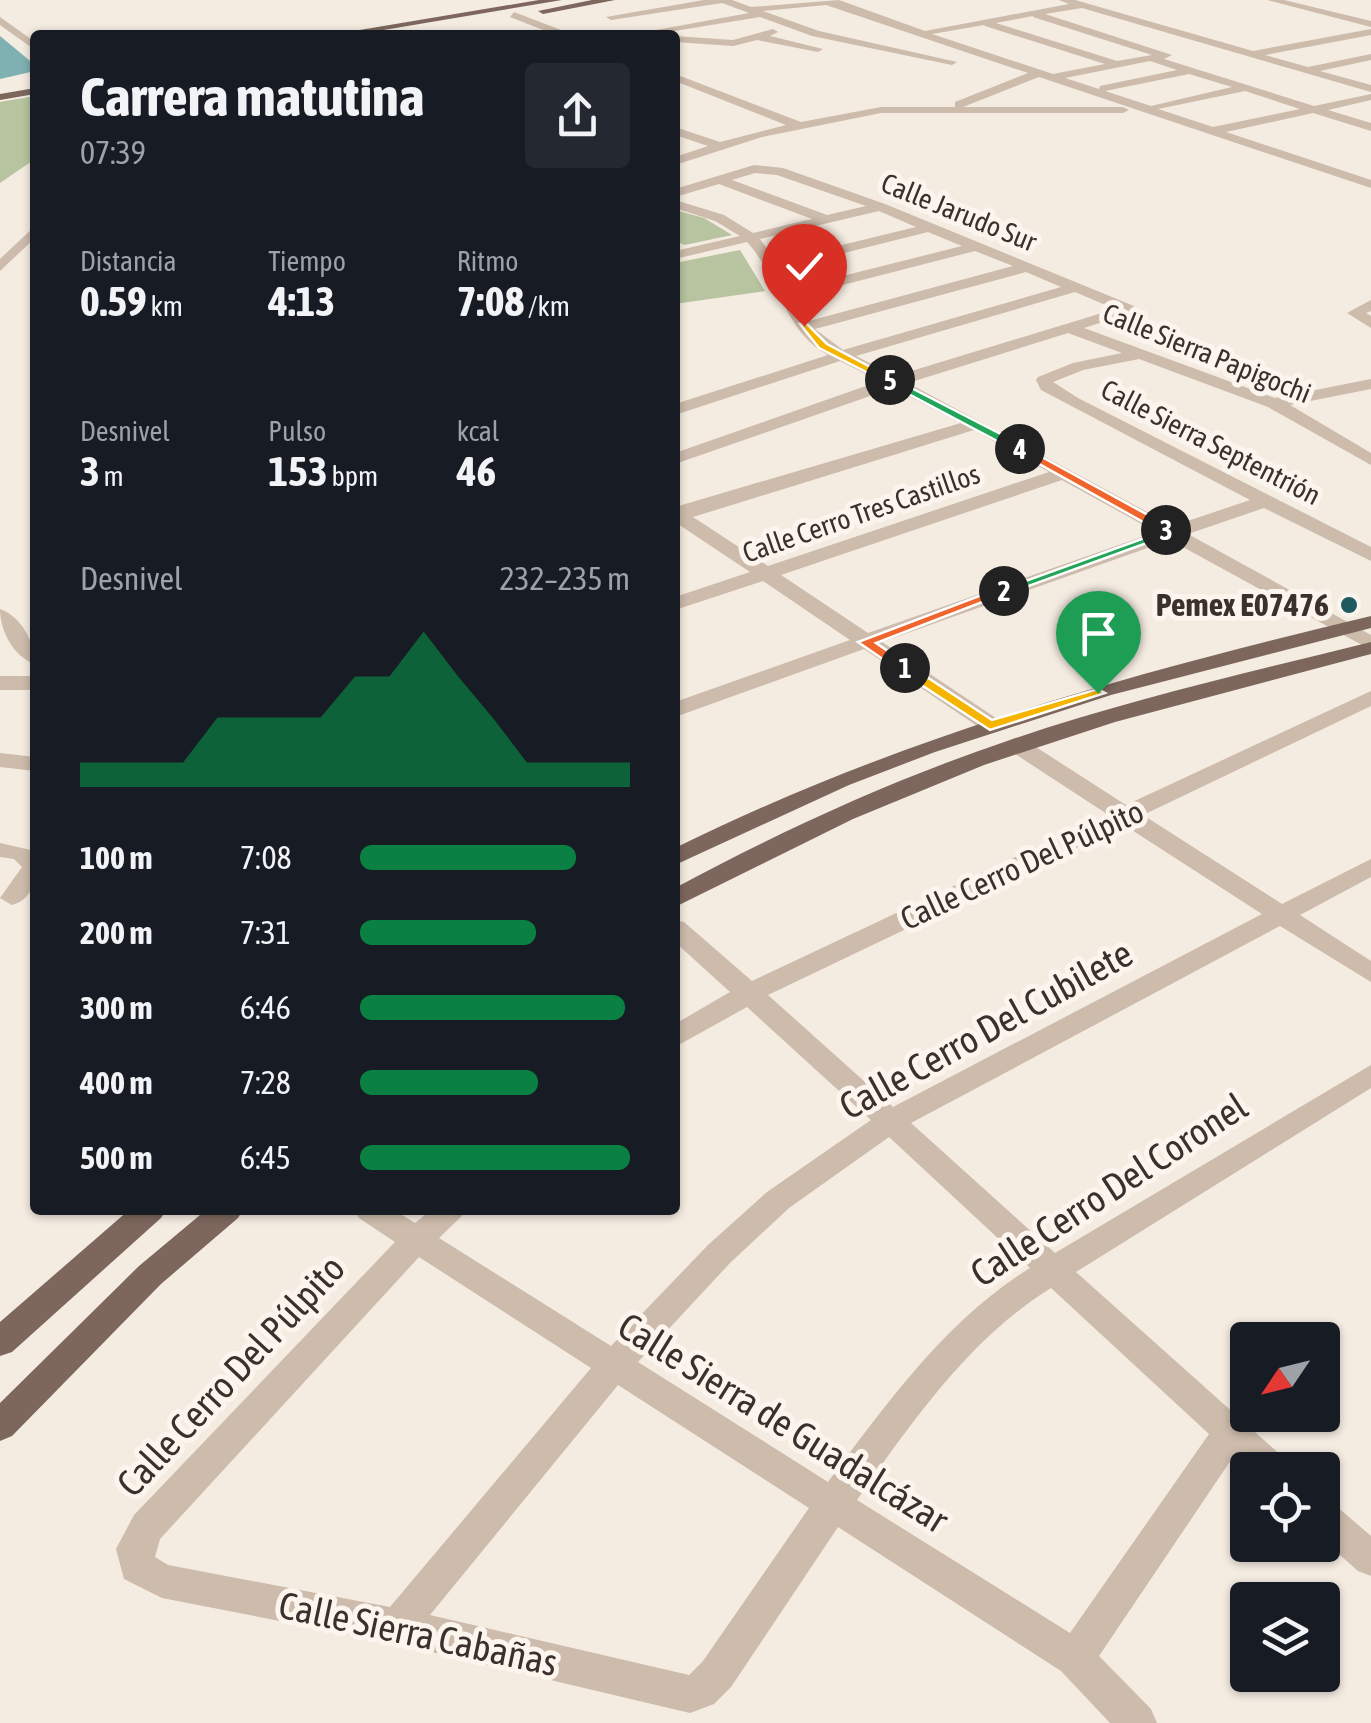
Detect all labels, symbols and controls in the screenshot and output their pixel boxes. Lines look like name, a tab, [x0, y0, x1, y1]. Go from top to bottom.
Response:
button: share	[525, 63, 630, 168]
text: Carrera matutina	[80, 65, 424, 128]
text: 07:39	[80, 134, 146, 171]
street label: Calle Jarudo Sur	[877, 166, 1042, 258]
pin	[762, 224, 847, 327]
icon: check	[777, 239, 832, 294]
text: Distancia	[80, 245, 177, 277]
text: Tiempo	[268, 245, 346, 277]
text: Ritmo	[457, 245, 518, 277]
text: 0.59	[80, 277, 147, 325]
text: 4:13	[268, 277, 335, 325]
text: 7:08	[457, 277, 524, 325]
text: km	[147, 290, 183, 322]
text: /km	[524, 290, 570, 322]
street label: Calle Sierra Papigochi	[1098, 297, 1316, 409]
pin: 5	[865, 355, 915, 405]
text: 5	[883, 364, 897, 396]
street label: Calle Sierra Septentrión	[1096, 373, 1326, 511]
text: Desnivel	[80, 415, 170, 447]
text: Pulso	[268, 415, 326, 447]
text: kcal	[457, 415, 499, 447]
pin: 4	[995, 424, 1045, 474]
text: 4	[1013, 433, 1027, 465]
text: 3	[80, 447, 100, 495]
text: 153	[268, 447, 328, 495]
text: 46	[457, 447, 496, 495]
street label: Calle Cerro Tres Castillos	[738, 457, 984, 569]
text: m	[100, 460, 124, 492]
text: bpm	[328, 460, 378, 492]
pin: 3	[1141, 505, 1191, 555]
text: 3	[1159, 514, 1173, 546]
text: Desnivel	[80, 560, 183, 597]
text: 232–235 m	[500, 560, 630, 597]
pin: 2	[979, 566, 1029, 616]
text: 2	[997, 575, 1011, 607]
place label: Pemex E07476	[1156, 586, 1329, 623]
pin	[1056, 591, 1141, 694]
marker: Pemex E07476	[1338, 594, 1360, 616]
icon: arrive	[1071, 606, 1126, 661]
pin: 1	[880, 643, 930, 693]
text: 1	[898, 652, 912, 684]
street label: Calle Cerro Del Púlpito	[895, 792, 1149, 937]
text: 100 m	[80, 839, 153, 876]
text: 7:08	[240, 839, 291, 876]
text: 200 m	[80, 914, 153, 951]
text: 7:31	[240, 914, 291, 951]
street label: Calle Cerro Del Cubilete	[832, 931, 1139, 1128]
text: 300 m	[80, 989, 153, 1026]
text: 6:46	[240, 989, 291, 1026]
text: 400 m	[80, 1064, 153, 1101]
text: 7:28	[240, 1064, 291, 1101]
street label: Calle Cerro Del Coronel	[963, 1084, 1255, 1295]
text: 500 m	[80, 1139, 153, 1176]
text: 6:45	[240, 1139, 291, 1176]
street label: Calle Cerro Del Púlpito	[108, 1247, 353, 1505]
street label: Calle Sierra de Guadalcázar	[611, 1304, 956, 1542]
north arrow	[1230, 1322, 1340, 1432]
map controls	[1230, 1322, 1340, 1692]
button: locate	[1230, 1452, 1340, 1562]
button: layers	[1230, 1582, 1340, 1692]
street label: Calle Sierra Cabañas	[275, 1583, 561, 1684]

